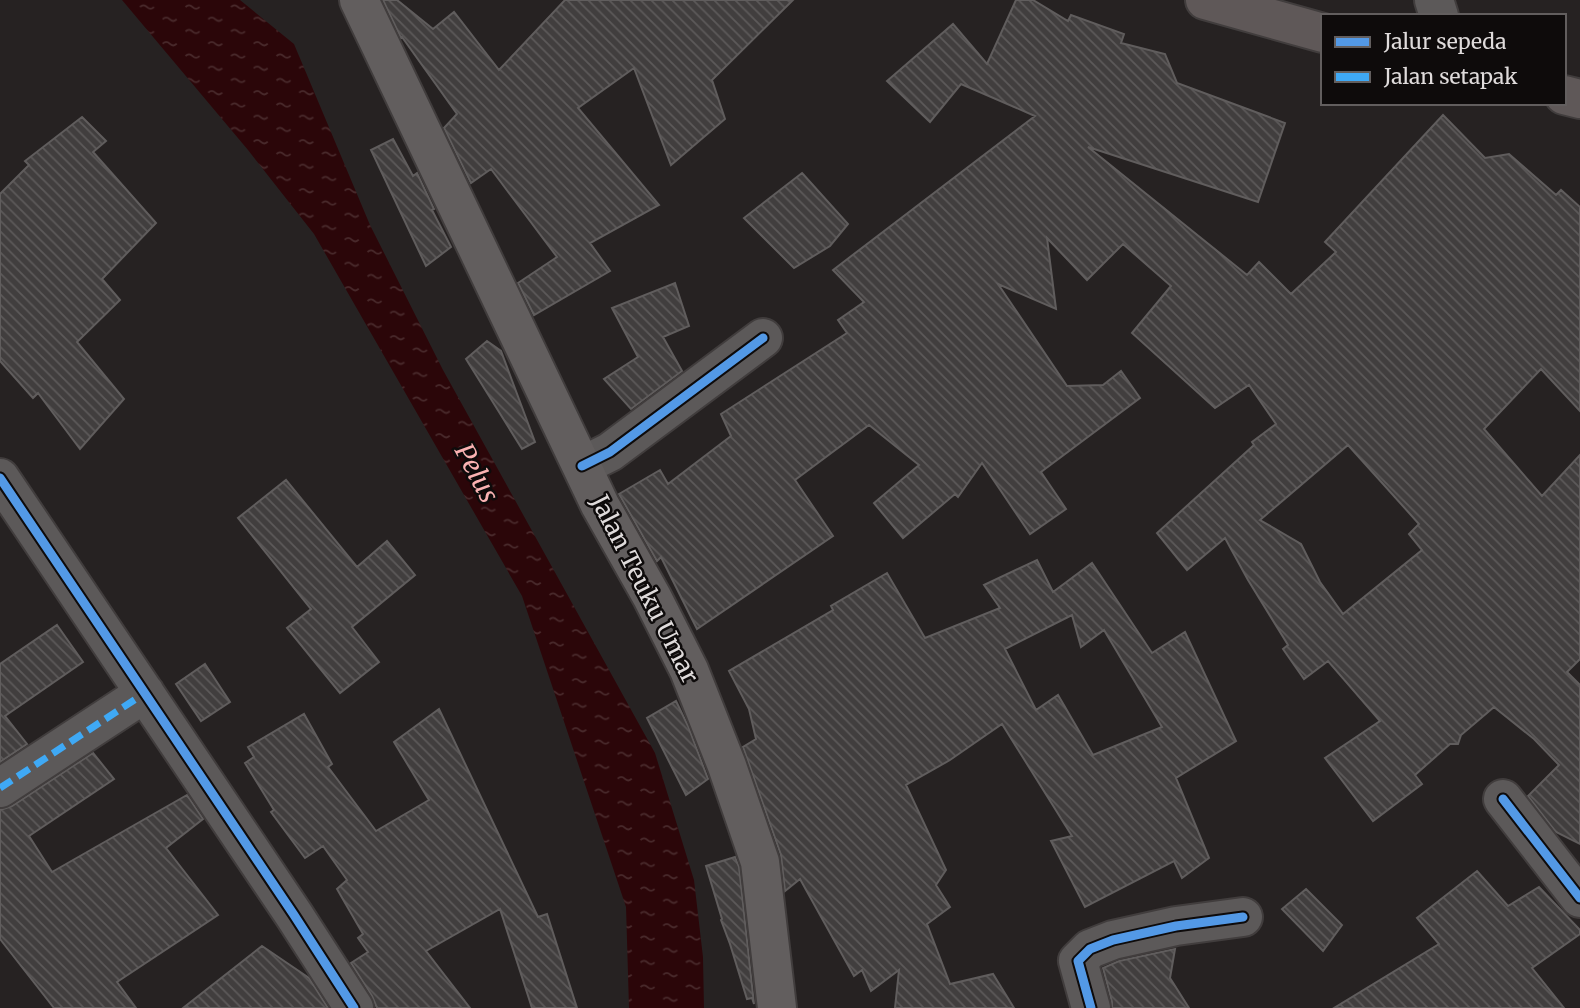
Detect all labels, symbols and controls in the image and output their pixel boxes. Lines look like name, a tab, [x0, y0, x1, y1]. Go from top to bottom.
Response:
legend	[1321, 14, 1566, 105]
text: Jalur sepeda	[1383, 28, 1506, 55]
text: Jalan setapak	[1383, 63, 1518, 90]
water label: Pelus	[448, 438, 506, 508]
street label: Jalan Teuku Umar	[584, 489, 706, 689]

